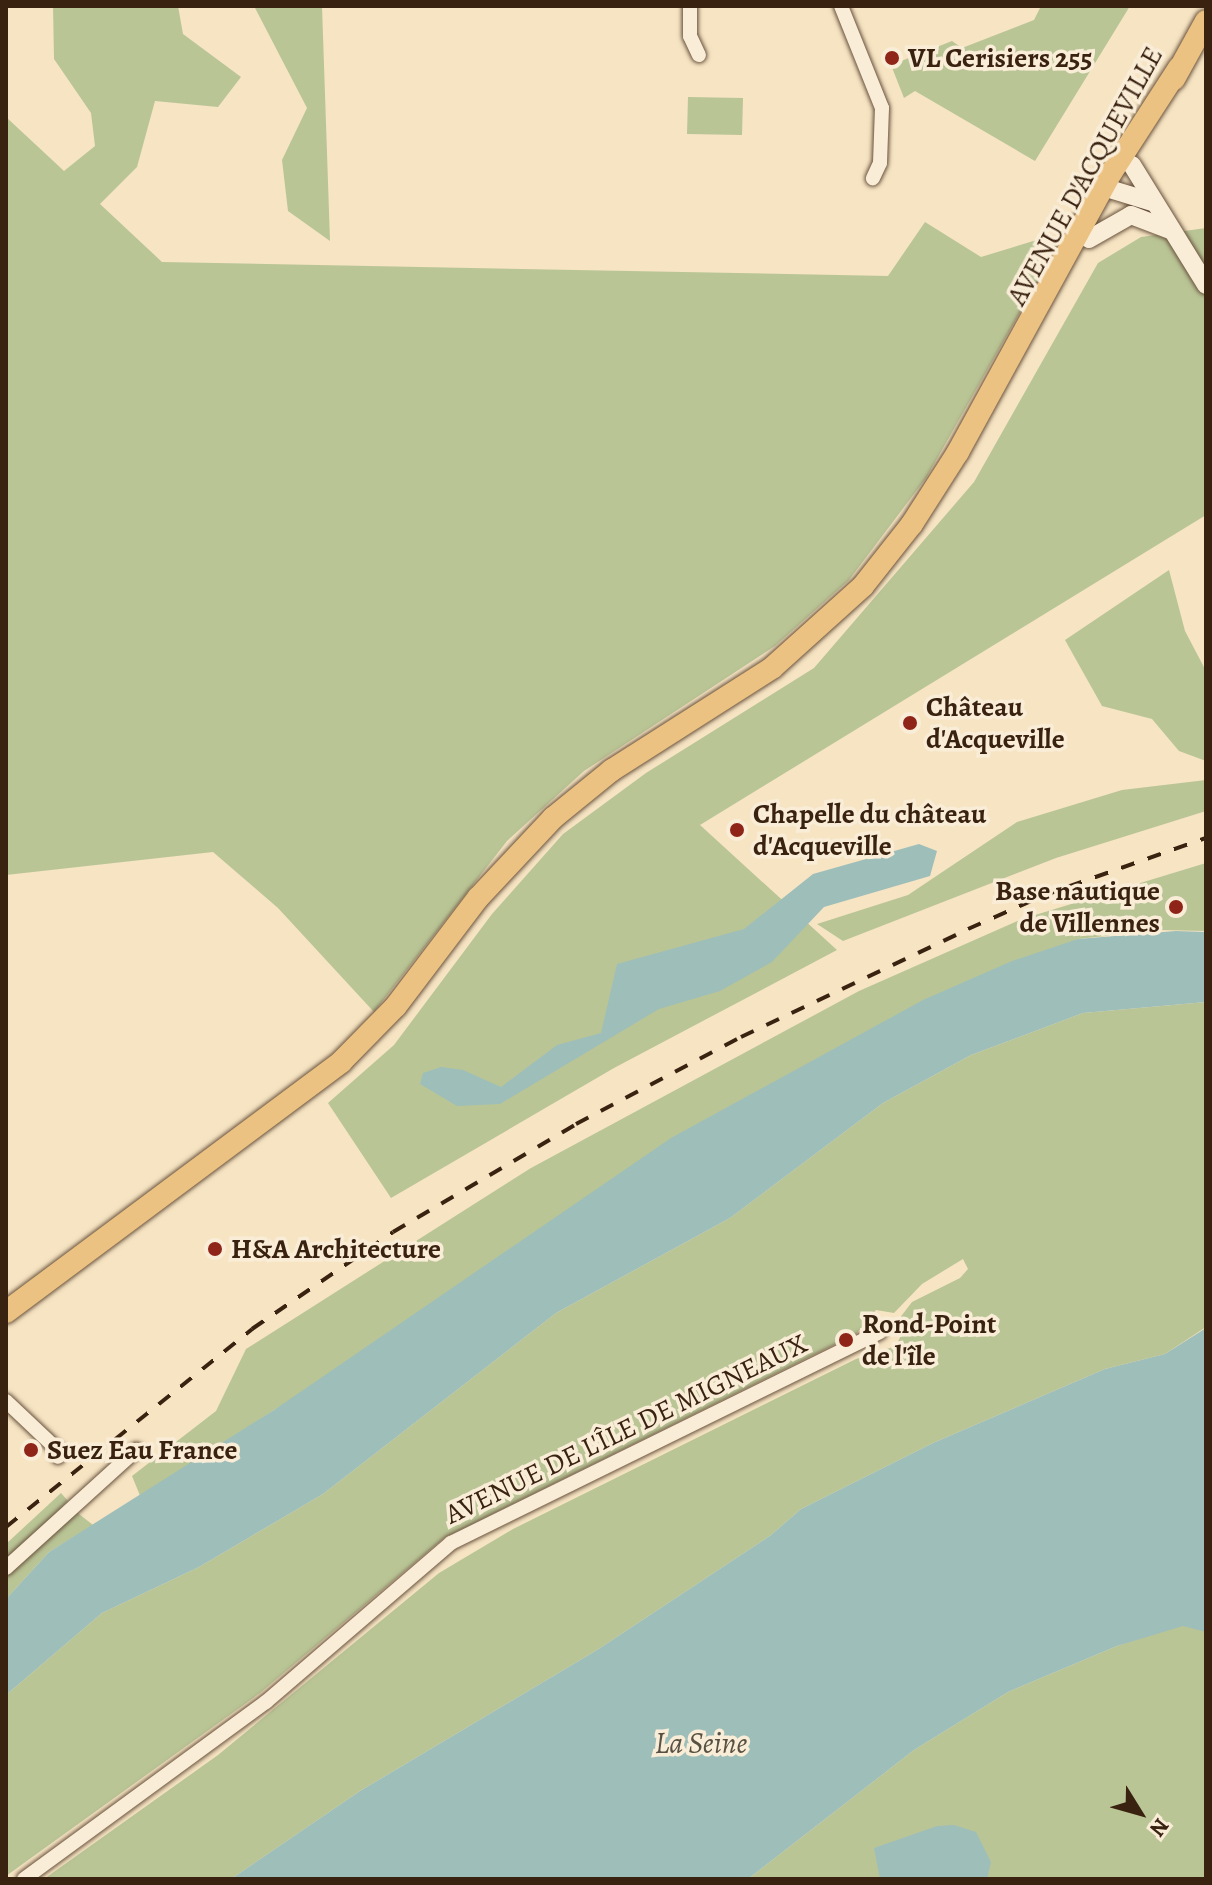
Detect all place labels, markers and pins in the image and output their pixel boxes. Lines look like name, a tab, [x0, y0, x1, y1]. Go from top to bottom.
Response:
place label: VL Cerisiers 255	[908, 41, 1092, 75]
marker: VL Cerisiers 255	[883, 49, 901, 67]
place label: Château d'Acqueville	[926, 690, 1065, 756]
marker: Château d'Acqueville	[901, 714, 919, 732]
place label: Chapelle du château d'Acqueville	[753, 797, 986, 863]
marker: Chapelle du château d'Acqueville	[728, 821, 746, 839]
place label: Base nautique de Villennes	[995, 874, 1160, 940]
marker: Base nautique de Villennes	[1167, 898, 1185, 916]
place label: H&A Architecture	[231, 1232, 441, 1266]
marker: H&A Architecture	[206, 1240, 224, 1258]
place label: Rond-Point de l'île	[862, 1307, 996, 1373]
marker: Rond-Point de l'île	[837, 1331, 855, 1349]
place label: Suez Eau France	[47, 1433, 237, 1467]
marker: Suez Eau France	[22, 1441, 40, 1459]

